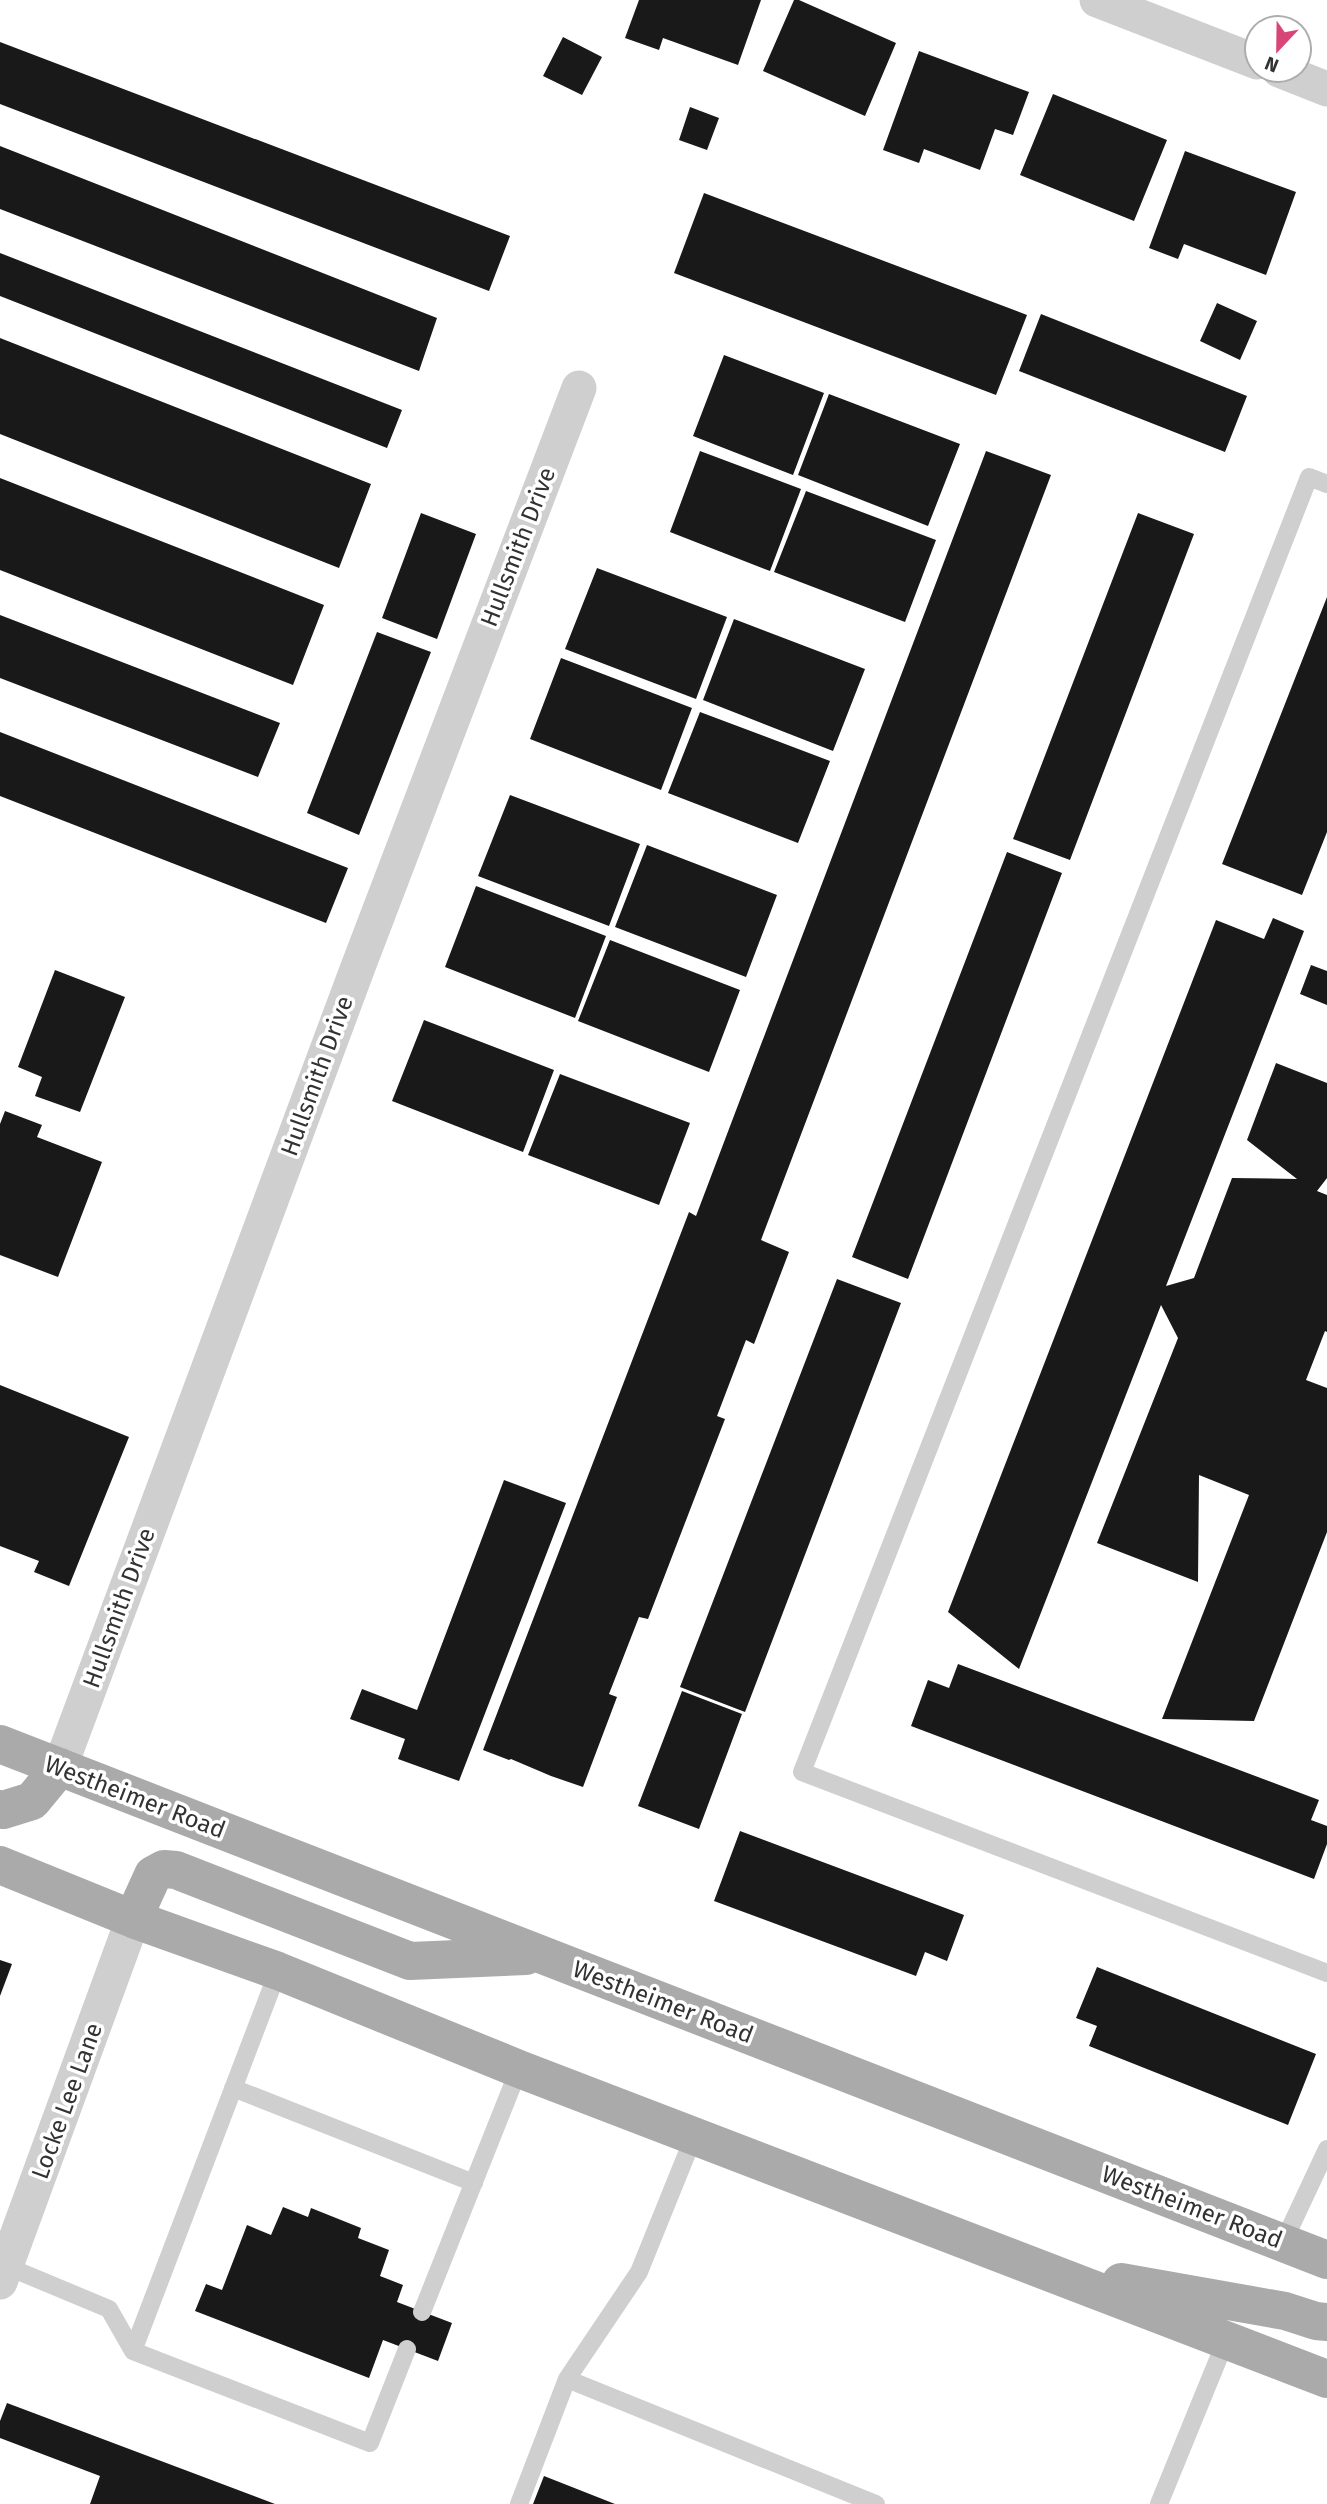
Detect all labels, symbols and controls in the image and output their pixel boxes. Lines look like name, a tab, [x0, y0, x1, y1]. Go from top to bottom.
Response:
north arrow	[1243, 14, 1313, 84]
text: N	[1262, 51, 1282, 77]
street label: Hullsmith Drive	[475, 463, 561, 631]
street label: Hullsmith Drive	[275, 992, 359, 1160]
street label: Hullsmith Drive	[77, 1524, 161, 1692]
street label: Westheimer Road	[41, 1750, 229, 1844]
street label: Westheimer Road	[569, 1955, 757, 2049]
street label: Locke Lee Lane	[26, 2019, 108, 2183]
street label: Westheimer Road	[1098, 2160, 1286, 2254]

